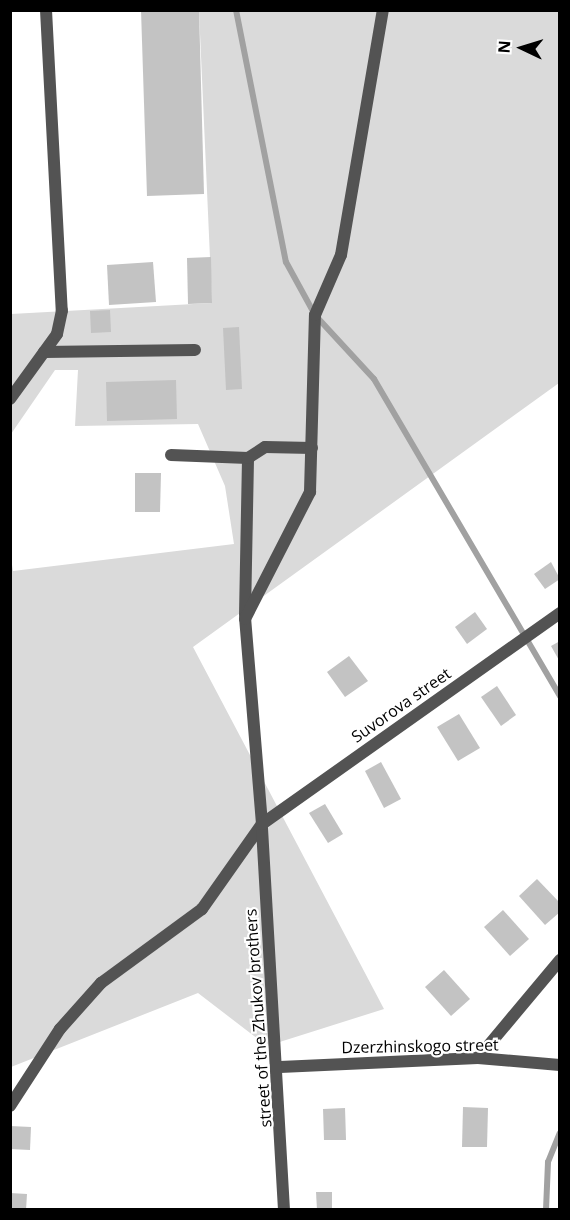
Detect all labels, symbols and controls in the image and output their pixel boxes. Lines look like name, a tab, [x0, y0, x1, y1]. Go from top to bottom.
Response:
north arrow	[492, 18, 552, 78]
text: N	[493, 39, 515, 54]
street label: Suvorova street	[348, 664, 454, 746]
street label: street of the Zhukov brothers	[241, 908, 275, 1128]
street label: Dzerzhinskogo street	[341, 1035, 499, 1057]

